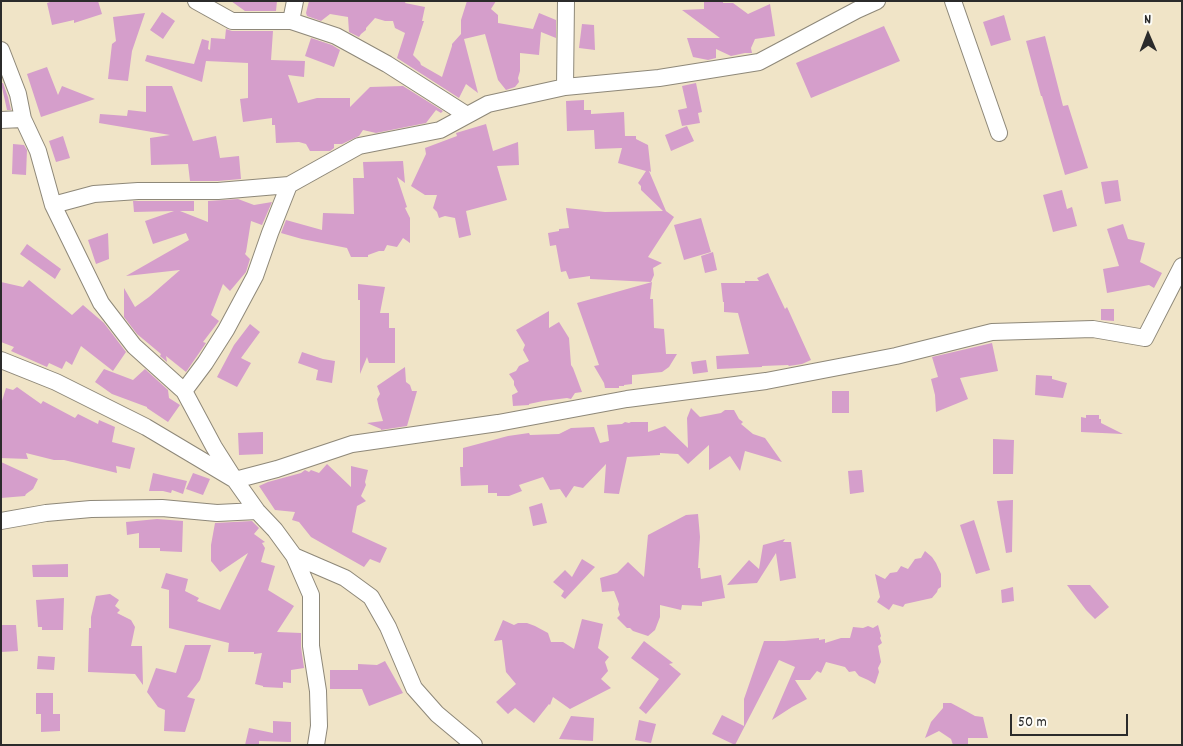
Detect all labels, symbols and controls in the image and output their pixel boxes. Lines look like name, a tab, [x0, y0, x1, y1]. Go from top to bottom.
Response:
north arrow	[1123, 10, 1173, 60]
text: N	[1144, 10, 1151, 30]
scale bar	[1013, 704, 1130, 736]
text: 50 m	[1018, 712, 1047, 734]

